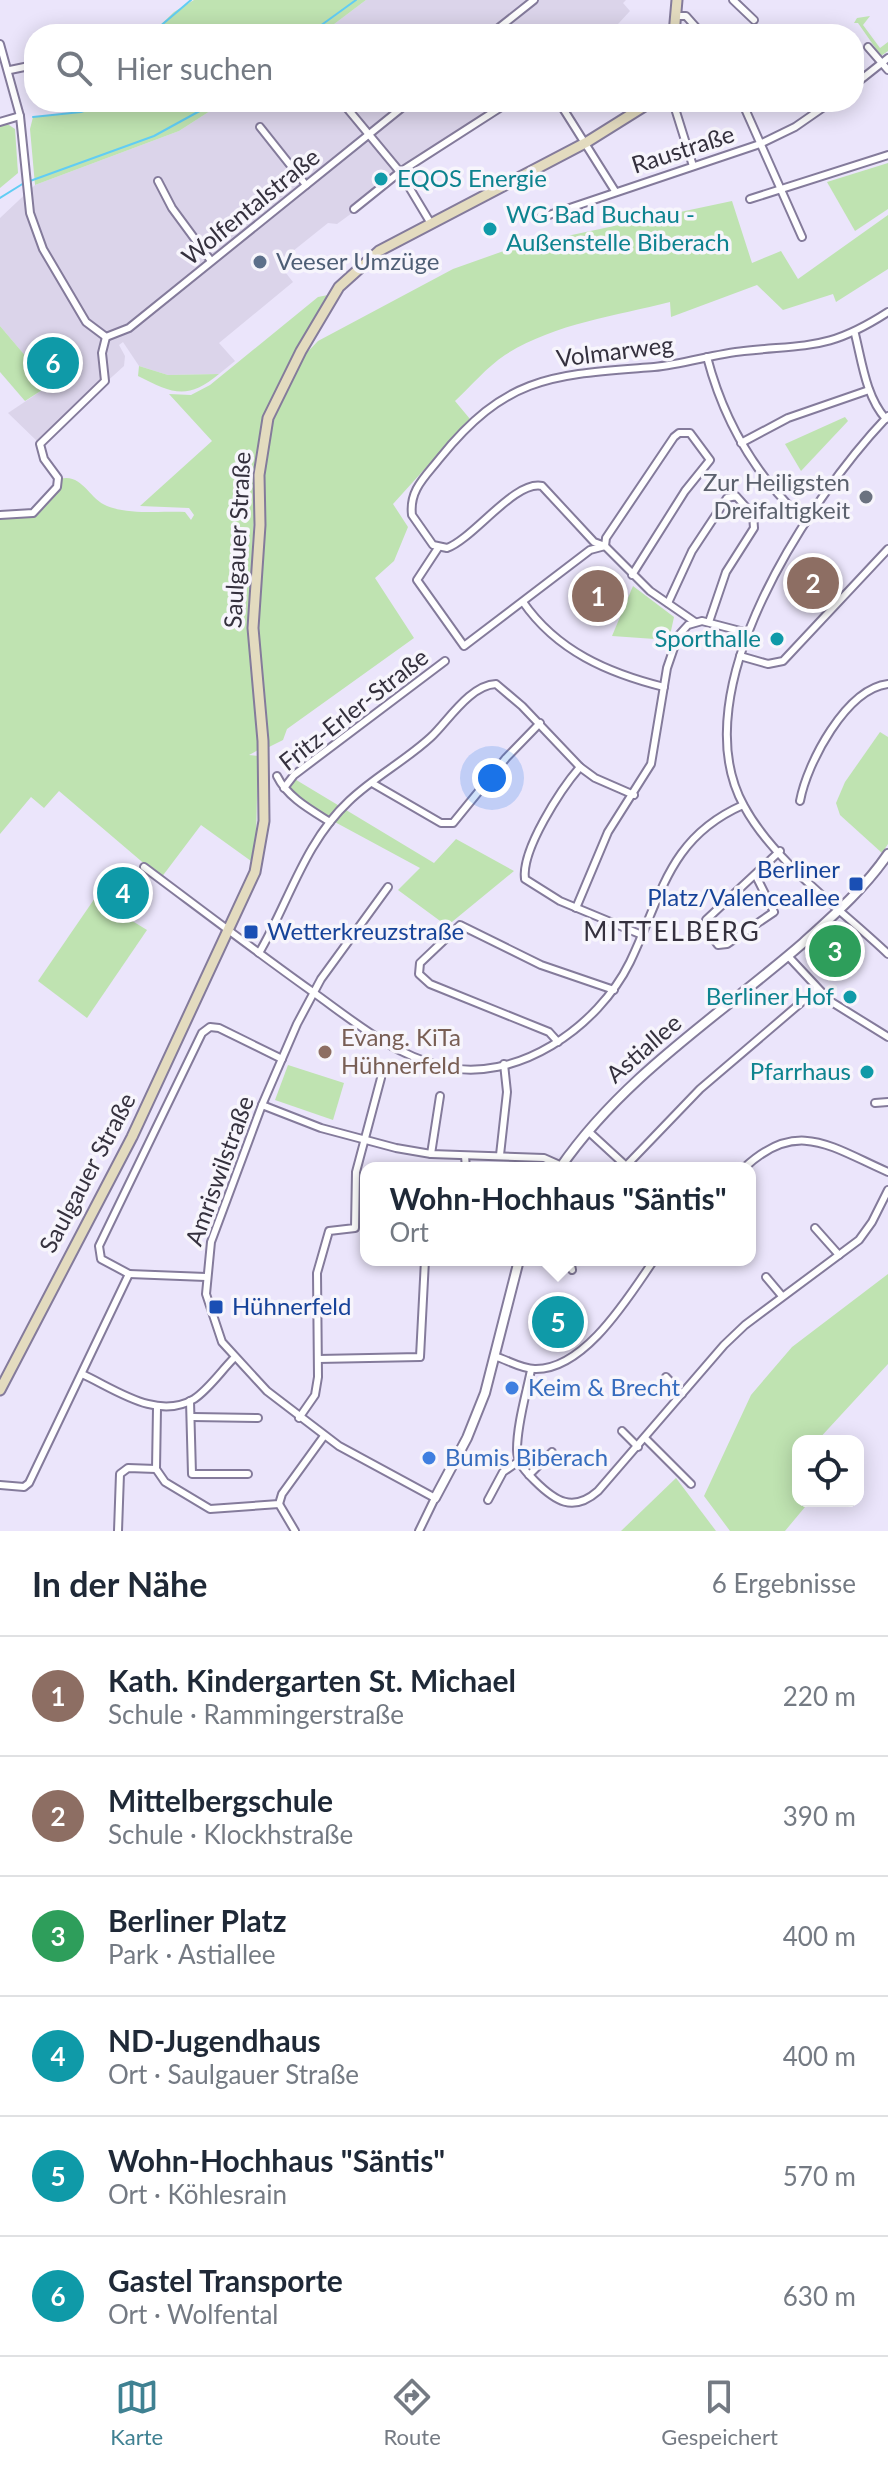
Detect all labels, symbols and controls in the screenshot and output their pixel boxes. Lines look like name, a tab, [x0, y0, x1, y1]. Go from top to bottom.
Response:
search box	[24, 24, 864, 112]
icon: search	[52, 46, 96, 90]
text: Hier suchen	[116, 50, 273, 86]
street label: Raustraße	[628, 118, 738, 179]
street label: Wolfentalstraße	[175, 141, 325, 270]
place label: EQOS Energie	[397, 163, 547, 192]
marker: EQOS Energie	[372, 170, 390, 188]
place label: WG Bad Buchau - Außenstelle Biberach	[506, 199, 730, 256]
marker: WG Bad Buchau - Außenstelle Biberach	[481, 220, 499, 238]
place label: Veeser Umzüge	[276, 246, 439, 275]
marker: Veeser Umzüge	[251, 253, 269, 271]
street label: Volmarweg	[555, 329, 675, 372]
pin: 6	[27, 333, 79, 393]
street label: Saulgauer Straße	[217, 451, 256, 629]
place label: Zur Heiligsten Dreifaltigkeit	[703, 467, 850, 524]
marker: Zur Heiligsten Dreifaltigkeit	[857, 488, 875, 506]
pin: 2	[787, 553, 839, 613]
pin: 1	[572, 566, 624, 626]
place label: Sporthalle	[655, 623, 761, 652]
marker: Sporthalle	[768, 630, 786, 648]
street label: Fritz-Erler-Straße	[273, 642, 433, 776]
your location	[472, 758, 512, 798]
place label: Berliner Platz/Valenceallee	[647, 854, 840, 911]
pin: 4	[97, 863, 149, 923]
marker: Berliner Platz/Valenceallee	[847, 875, 865, 893]
district label: MITTELBERG	[583, 915, 761, 947]
place label: Wetterkreuzstraße	[267, 916, 464, 945]
pin: 3	[809, 921, 861, 981]
marker: Wetterkreuzstraße	[242, 923, 260, 941]
place label: Berliner Hof	[706, 981, 835, 1010]
marker: Berliner Hof	[841, 988, 859, 1006]
street label: Astiallee	[600, 1007, 687, 1088]
place label: Evang. KiTa Hühnerfeld	[341, 1022, 461, 1079]
marker: Evang. KiTa Hühnerfeld	[316, 1043, 334, 1061]
place label: Pfarrhaus	[750, 1056, 851, 1085]
marker: Pfarrhaus	[858, 1063, 876, 1081]
street label: Saulgauer Straße	[32, 1087, 141, 1257]
street label: Amriswilstraße	[178, 1092, 259, 1249]
popup	[360, 1162, 756, 1266]
text: Wohn-Hochhaus "Säntis"	[389, 1180, 727, 1216]
text: Ort	[389, 1216, 429, 1248]
place label: Hühnerfeld	[232, 1291, 351, 1320]
pin: 5	[532, 1292, 584, 1352]
marker: Hühnerfeld	[207, 1298, 225, 1316]
place label: Keim & Brecht	[528, 1372, 680, 1401]
marker: Keim & Brecht	[503, 1379, 521, 1397]
map controls	[792, 1435, 864, 1507]
button: locate	[792, 1435, 864, 1507]
place label: Bumis Biberach	[445, 1442, 608, 1471]
marker: Bumis Biberach	[420, 1449, 438, 1467]
text: In der Nähe	[32, 1563, 207, 1604]
text: 6 Ergebnisse	[712, 1567, 856, 1599]
text: Kath. Kindergarten St. Michael	[108, 1662, 516, 1698]
text: 1	[50, 1680, 66, 1712]
text: 220 m	[783, 1680, 856, 1712]
text: Schule · Rammingerstraße	[108, 1698, 404, 1730]
text: Mittelbergschule	[108, 1782, 333, 1818]
text: 2	[50, 1800, 66, 1832]
text: 390 m	[783, 1800, 856, 1832]
text: Schule · Klockhstraße	[108, 1818, 353, 1850]
text: Berliner Platz	[108, 1902, 287, 1938]
text: 3	[50, 1920, 66, 1952]
text: 400 m	[783, 1920, 856, 1952]
text: Park · Astiallee	[108, 1938, 276, 1970]
text: ND-Jugendhaus	[108, 2022, 321, 2058]
text: 4	[50, 2040, 66, 2072]
text: 400 m	[783, 2040, 856, 2072]
text: Ort · Saulgauer Straße	[108, 2058, 359, 2090]
text: Wohn-Hochhaus "Säntis"	[108, 2142, 445, 2178]
text: 5	[50, 2160, 66, 2192]
text: 570 m	[783, 2160, 856, 2192]
text: Ort · Köhlesrain	[108, 2178, 287, 2210]
text: Gastel Transporte	[108, 2262, 343, 2298]
text: 6	[50, 2280, 66, 2312]
text: 630 m	[783, 2280, 856, 2312]
text: Ort · Wolfental	[108, 2298, 279, 2330]
tab: Karte	[110, 2375, 163, 2450]
tab: Route	[384, 2375, 441, 2450]
tab: Gespeichert	[661, 2375, 778, 2450]

